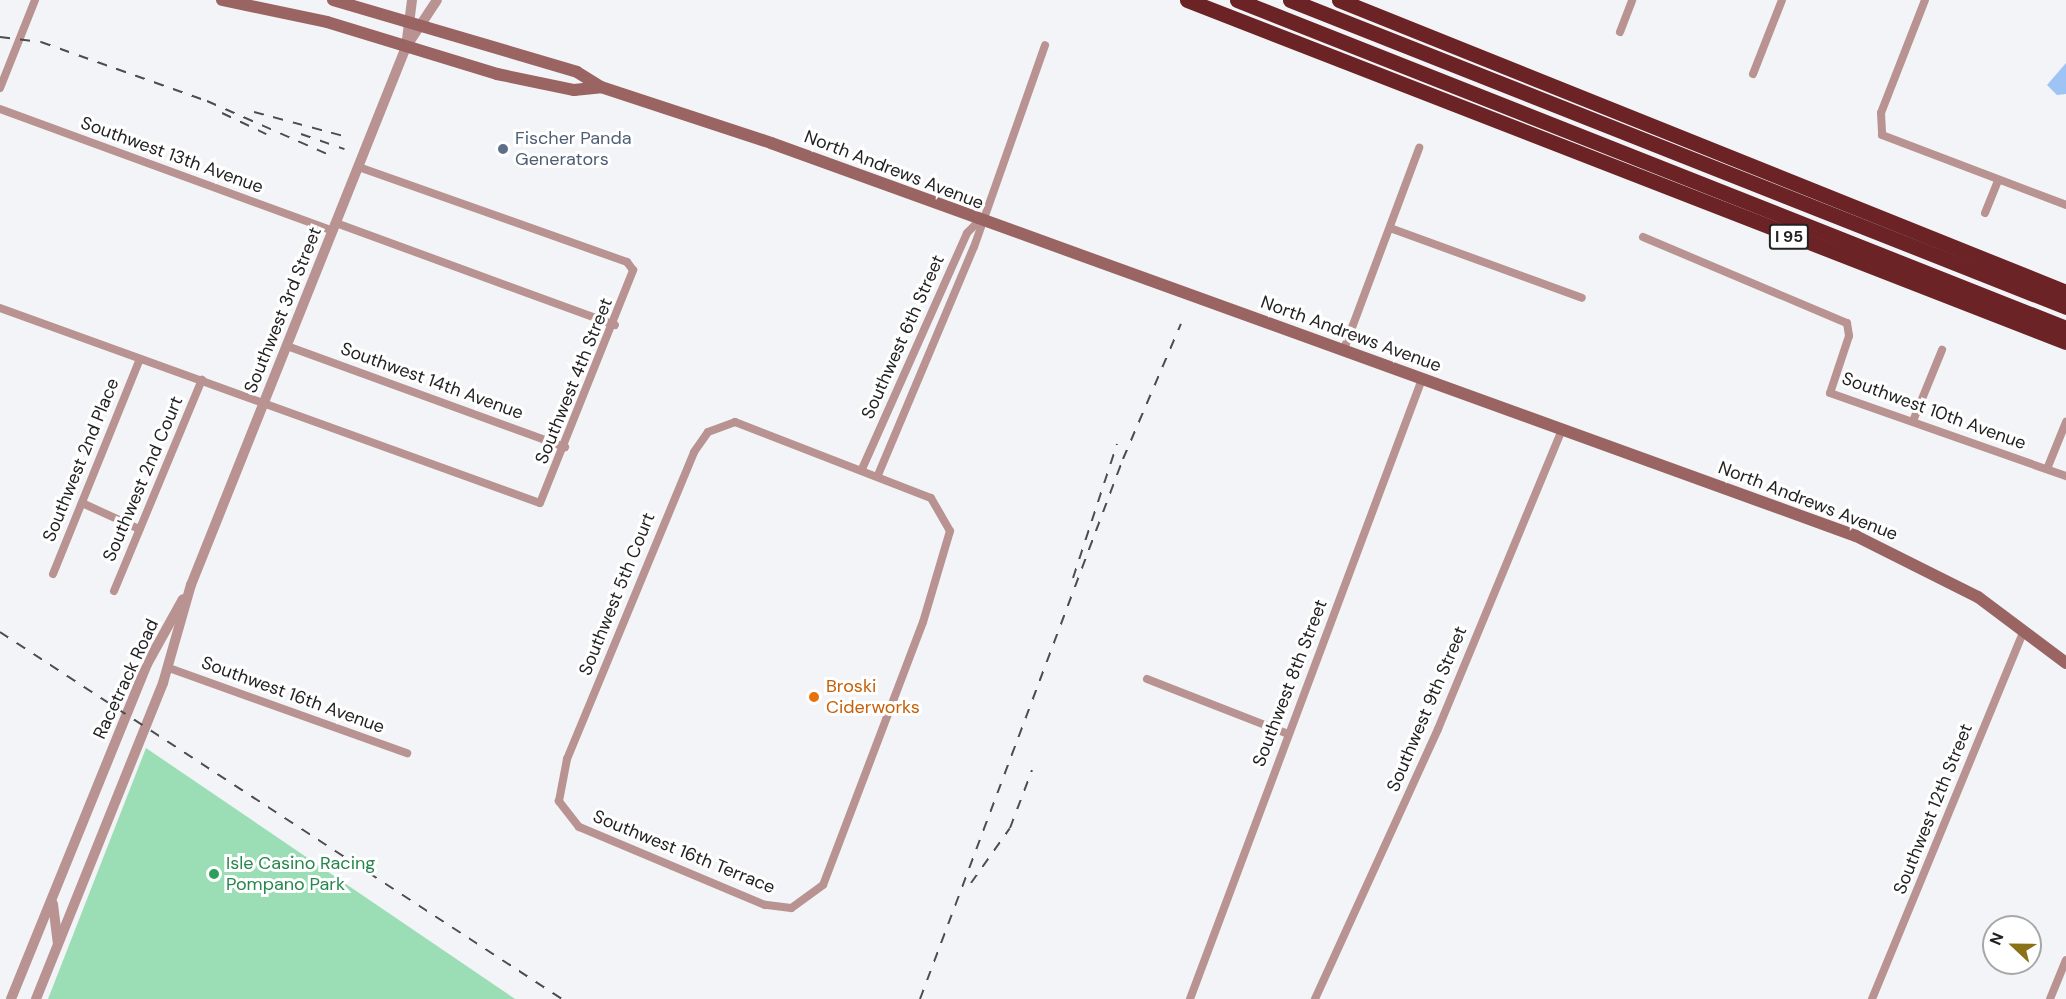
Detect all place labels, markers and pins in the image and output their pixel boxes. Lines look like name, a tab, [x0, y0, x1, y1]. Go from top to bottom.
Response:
place label: Fischer Panda Generators	[515, 128, 632, 170]
marker: Fischer Panda Generators	[496, 142, 510, 156]
place label: Broski Ciderworks	[826, 676, 920, 718]
marker: Broski Ciderworks	[807, 690, 821, 704]
place label: Isle Casino Racing Pompano Park	[226, 853, 375, 896]
marker: Isle Casino Racing Pompano Park	[207, 867, 221, 881]

